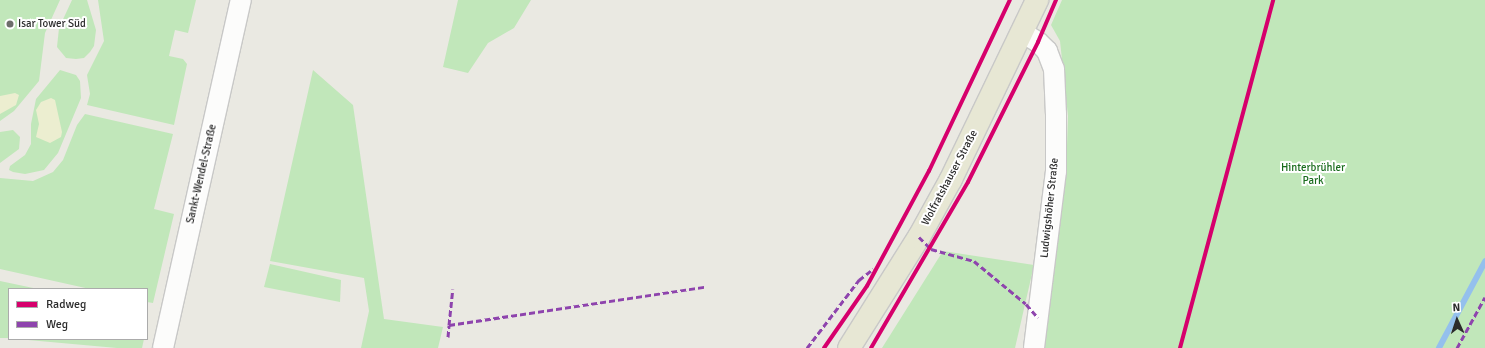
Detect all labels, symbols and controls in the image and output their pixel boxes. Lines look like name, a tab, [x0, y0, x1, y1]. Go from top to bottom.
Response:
place label: Isar Tower Süd	[18, 17, 86, 31]
marker: Isar Tower Süd	[5, 19, 15, 29]
street label: Sankt-Wendel-Straße	[184, 123, 220, 225]
street label: Wolfratshauser Straße	[919, 128, 981, 228]
street label: Ludwigshöher Straße	[1038, 157, 1062, 259]
park label: Hinterbrühler Park	[1281, 162, 1345, 188]
legend	[8, 288, 148, 340]
text: Radweg	[46, 297, 86, 312]
north arrow	[1437, 300, 1477, 340]
text: N	[1452, 301, 1461, 314]
text: Weg	[46, 317, 68, 332]

